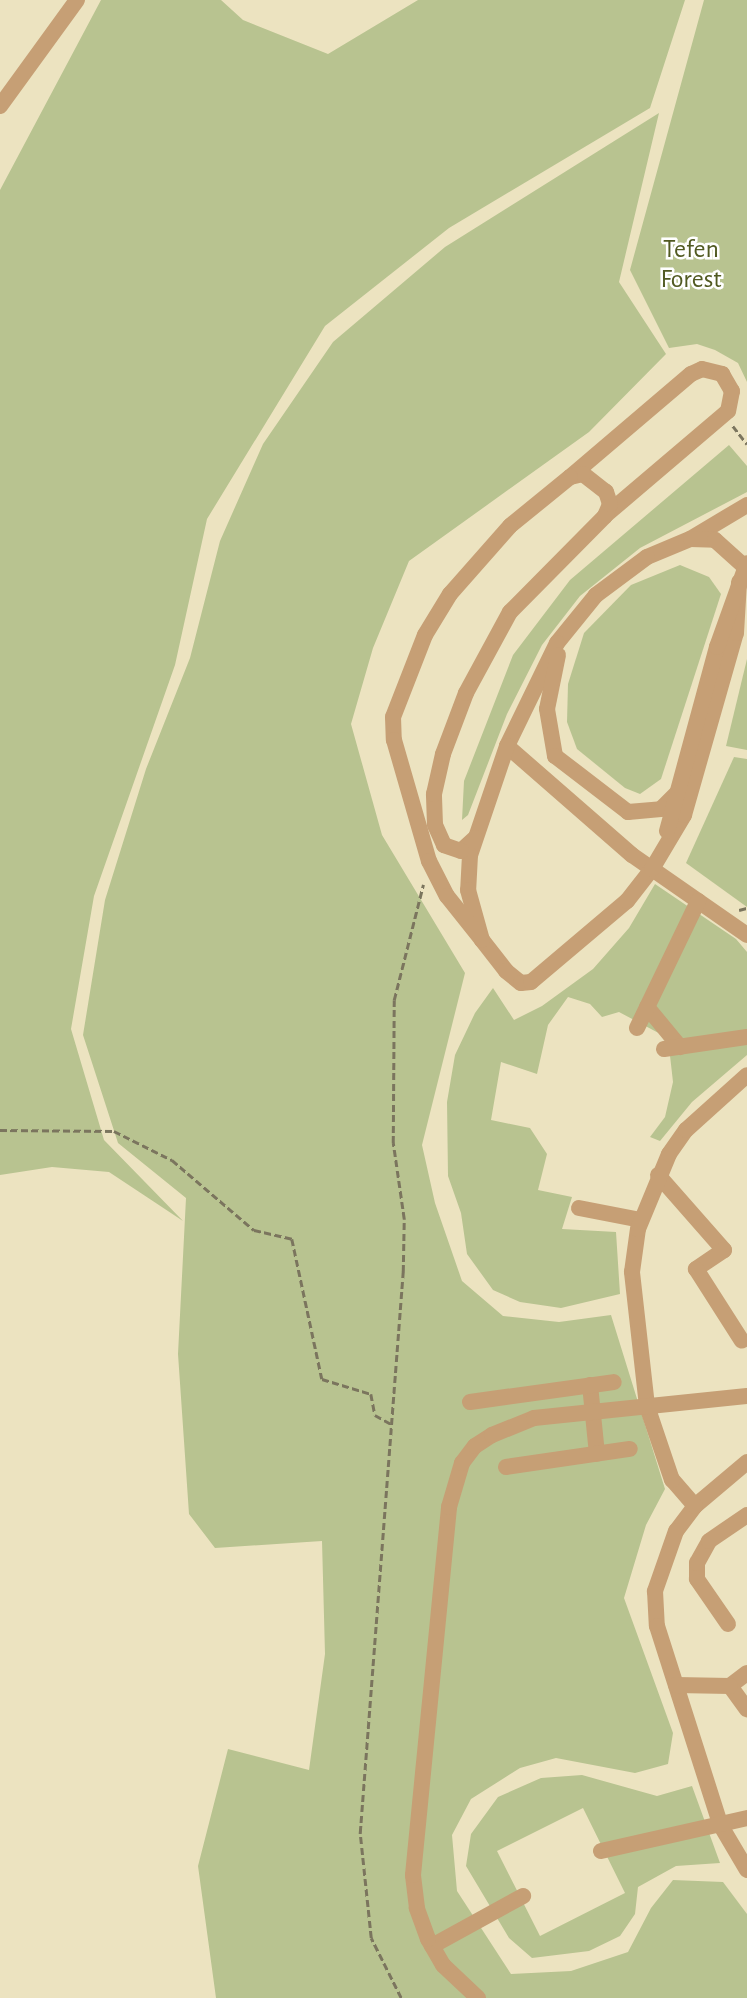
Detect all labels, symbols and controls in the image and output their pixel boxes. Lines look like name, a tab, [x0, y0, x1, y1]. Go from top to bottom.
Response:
park label: Tefen Forest	[660, 234, 722, 296]

